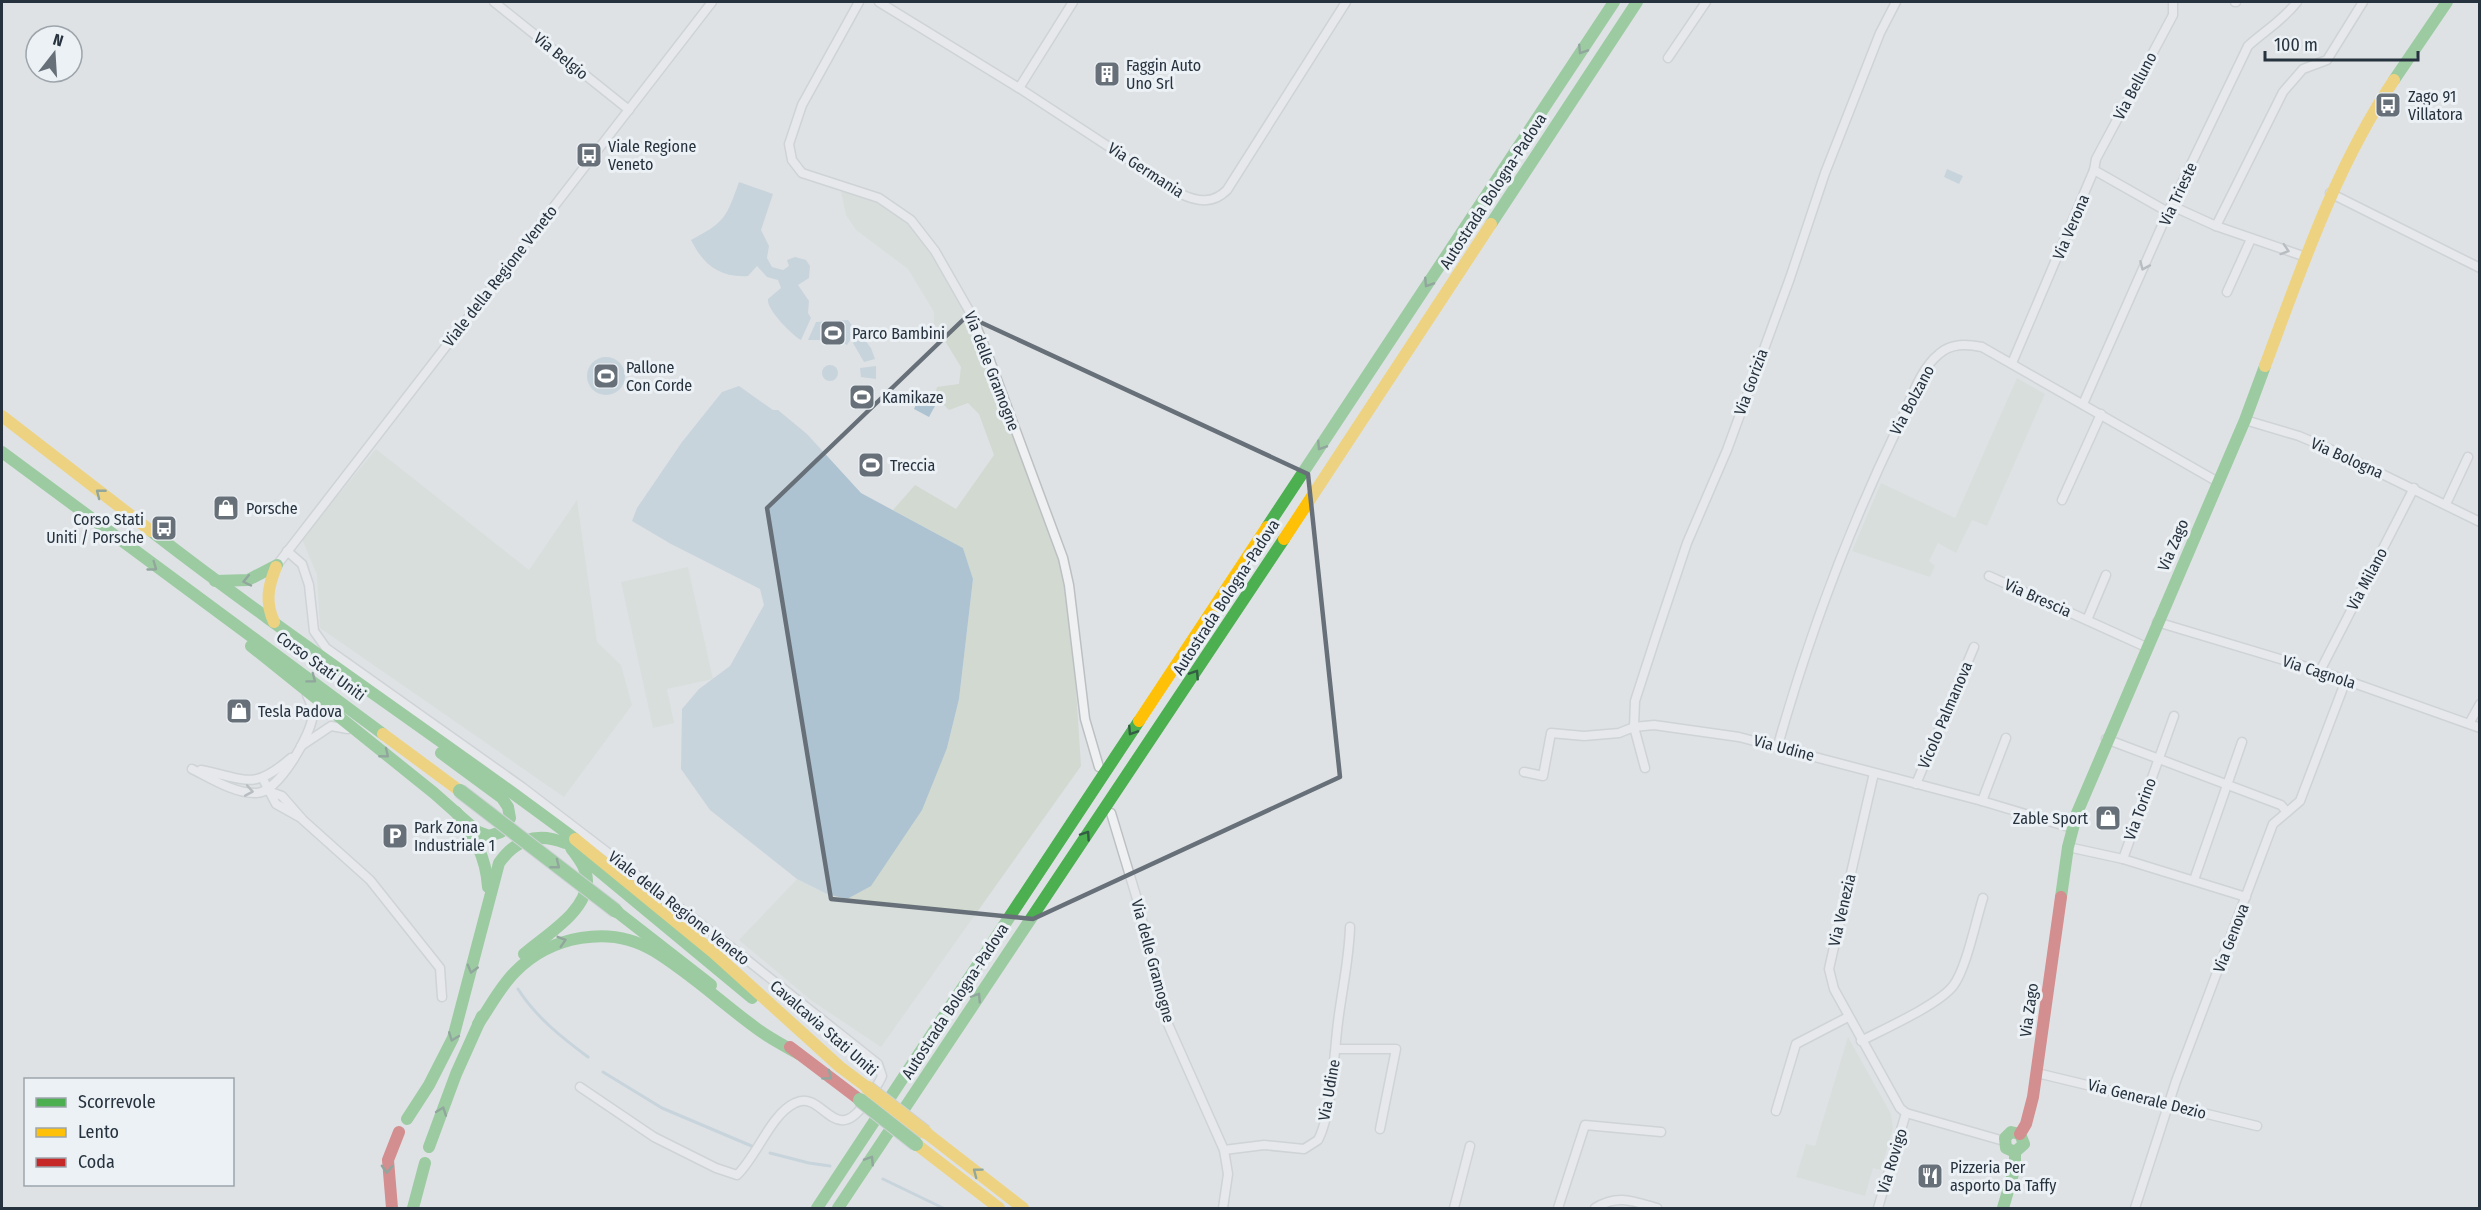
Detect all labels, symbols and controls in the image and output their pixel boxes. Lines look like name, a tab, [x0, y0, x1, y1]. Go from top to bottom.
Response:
north arrow	[24, 24, 84, 84]
scale bar	[2265, 24, 2418, 62]
street label: Via Belgio	[530, 28, 592, 84]
text: N	[51, 30, 66, 51]
text: 100 m	[2274, 34, 2318, 56]
one-way arrow	[1578, 44, 1589, 55]
street label: Via Belluno	[2109, 49, 2161, 123]
place label: Faggin Auto Uno Srl	[1126, 56, 1201, 93]
building icon: Faggin Auto Uno Srl	[1092, 59, 1122, 89]
place label: Zago 91 Villatora	[2408, 87, 2463, 124]
bus stop icon: Zago 91 Villatora	[2373, 90, 2403, 120]
street label: Autostrada Bologna-Padova	[1436, 110, 1551, 272]
place label: Viale Regione Veneto	[608, 137, 696, 174]
street label: Via Germania	[1104, 138, 1188, 202]
bus stop icon: Viale Regione Veneto	[574, 140, 604, 170]
street label: Via Trieste	[2155, 159, 2201, 229]
street label: Via Verona	[2049, 191, 2093, 263]
street label: Viale della Regione Veneto	[439, 202, 561, 350]
one-way arrow	[2279, 242, 2290, 255]
one-way arrow	[2140, 260, 2152, 271]
one-way arrow	[1424, 276, 1435, 287]
street label: Via delle Gramogne	[960, 308, 1024, 434]
sports icon: Parco Bambini	[818, 318, 848, 348]
place label: Parco Bambini	[852, 324, 945, 343]
street label: Via Gorizia	[1730, 346, 1772, 418]
place label: Pallone Con Corde	[626, 358, 692, 395]
sports icon: Pallone Con Corde	[591, 361, 621, 391]
street label: Via Bolzano	[1886, 362, 1938, 438]
sports icon: Kamikaze	[847, 382, 877, 412]
place label: Kamikaze	[882, 388, 944, 407]
street label: Via Bologna	[2308, 434, 2386, 482]
one-way arrow	[1317, 439, 1328, 450]
sports icon: Treccia	[856, 450, 886, 480]
place label: Treccia	[890, 456, 935, 475]
one-way arrow	[96, 490, 107, 501]
shop icon: Porsche	[211, 493, 241, 523]
place label: Porsche	[246, 499, 298, 518]
place label: Corso Stati Uniti / Porsche	[46, 510, 144, 547]
bus stop icon: Corso Stati Uniti / Porsche	[149, 513, 179, 543]
street label: Autostrada Bologna-Padova	[1169, 516, 1284, 678]
street label: Via Zago	[2154, 516, 2192, 574]
street label: Via Milano	[2343, 545, 2391, 613]
one-way arrow	[147, 560, 158, 571]
one-way arrow	[242, 574, 252, 587]
street label: Via Brescia	[2002, 575, 2074, 621]
street label: Corso Stati Uniti	[273, 627, 369, 705]
street label: Via Cagnola	[2280, 651, 2358, 693]
street label: Vicolo Palmanova	[1914, 658, 1976, 771]
one-way arrow	[1188, 669, 1199, 680]
one-way arrow	[305, 672, 316, 683]
shop icon: Tesla Padova	[224, 696, 254, 726]
place label: Tesla Padova	[258, 702, 342, 721]
one-way arrow	[1128, 724, 1139, 735]
street label: Via Udine	[1752, 731, 1817, 765]
one-way arrow	[378, 746, 389, 757]
street label: Via Torino	[2120, 775, 2160, 843]
one-way arrow	[244, 784, 253, 796]
shop icon: Zable Sport	[2093, 803, 2123, 833]
place label: Zable Sport	[2013, 809, 2089, 828]
place label: Park Zona Industriale 1	[414, 818, 495, 855]
parking icon: Park Zona Industriale 1	[380, 821, 410, 851]
one-way arrow	[1079, 831, 1090, 842]
street label: Viale della Regione Veneto	[605, 847, 753, 969]
one-way arrow	[550, 857, 561, 868]
street label: Via Venezia	[1824, 872, 1860, 948]
street label: Via delle Gramogne	[1127, 897, 1179, 1025]
street label: Via Genova	[2209, 901, 2253, 975]
street label: Autostrada Bologna-Padova	[898, 920, 1013, 1082]
one-way arrow	[556, 936, 567, 948]
one-way arrow	[467, 963, 480, 973]
street label: Cavalcavia Stati Uniti	[766, 976, 882, 1080]
street label: Via Zago	[2016, 982, 2042, 1038]
one-way arrow	[970, 993, 982, 1003]
one-way arrow	[447, 1031, 460, 1042]
street label: Via Udine	[1314, 1058, 1344, 1122]
one-way arrow	[822, 1069, 833, 1080]
street label: Via Generale Dezio	[2086, 1075, 2208, 1123]
legend	[24, 1078, 234, 1186]
text: Scorrevole	[78, 1091, 156, 1113]
one-way arrow	[435, 1106, 448, 1116]
text: Lento	[78, 1121, 119, 1143]
street label: Via Rovigo	[1873, 1126, 1911, 1196]
text: Coda	[78, 1151, 115, 1173]
one-way arrow	[863, 1155, 874, 1166]
place label: Pizzeria Per asporto Da Taffy	[1950, 1158, 2057, 1195]
restaurant icon: Pizzeria Per asporto Da Taffy	[1915, 1161, 1945, 1191]
one-way arrow	[381, 1165, 394, 1174]
one-way arrow	[973, 1169, 984, 1180]

